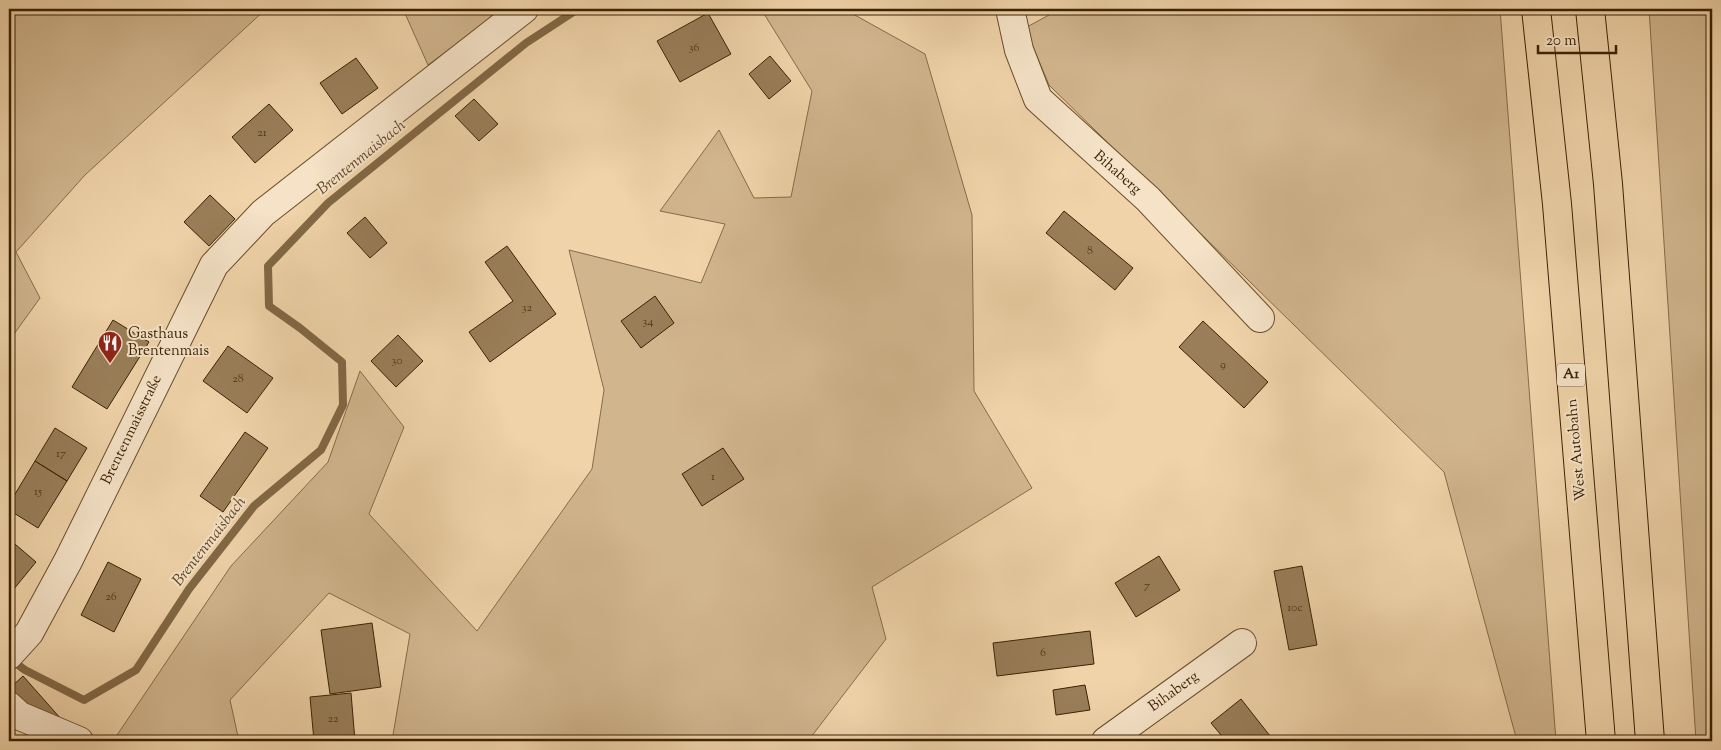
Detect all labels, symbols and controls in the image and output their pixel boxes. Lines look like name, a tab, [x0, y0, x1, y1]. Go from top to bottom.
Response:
scale bar	[1538, 22, 1616, 54]
text: 20 m	[1546, 31, 1577, 52]
house number: 36	[689, 39, 699, 57]
water label: Brentenmaisbach	[313, 115, 412, 201]
house number: 21	[257, 124, 267, 142]
street label: Bihaberg	[1088, 146, 1146, 200]
house number: 8	[1087, 242, 1093, 260]
house number: 32	[522, 299, 533, 317]
house number: 34	[643, 313, 653, 331]
place label: Gasthaus Brentenmais	[128, 324, 209, 362]
restaurant icon: Gasthaus Brentenmais	[97, 330, 123, 364]
house number: 30	[391, 352, 403, 370]
house number: 9	[1220, 356, 1226, 374]
road number: A1	[1557, 364, 1585, 386]
house number: 28	[232, 370, 244, 388]
street label: Brentenmaisstraße	[96, 372, 168, 488]
street label: West Autobahn	[1562, 398, 1592, 502]
house number: 17	[56, 445, 66, 463]
house number: 1	[711, 468, 715, 486]
house number: 15	[34, 483, 42, 501]
water label: Brentenmaisbach	[168, 492, 253, 592]
house number: 7	[1144, 577, 1150, 595]
house number: 26	[105, 588, 117, 606]
house number: 10c	[1287, 599, 1303, 617]
house number: 6	[1040, 644, 1046, 662]
street label: Bihaberg	[1145, 667, 1203, 717]
house number: 22	[327, 710, 339, 728]

